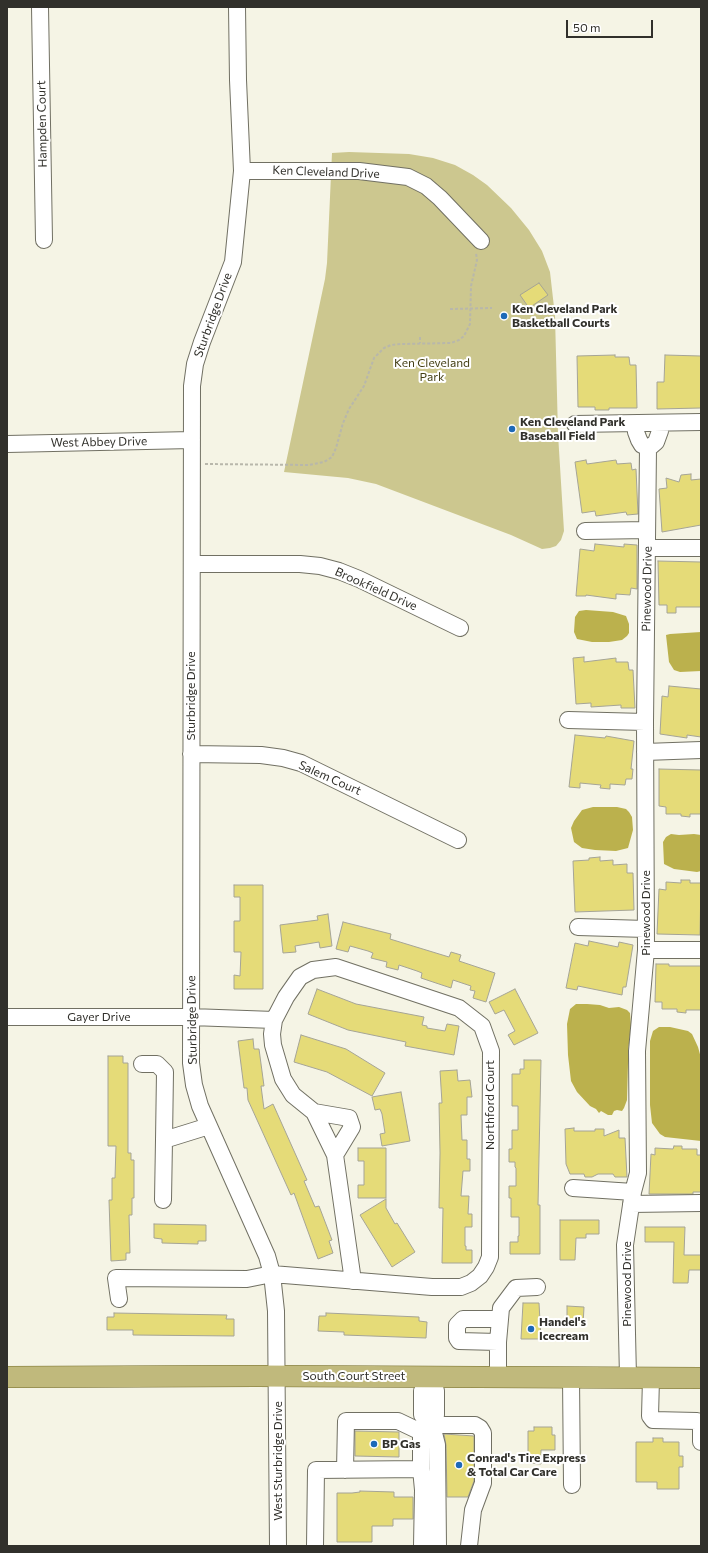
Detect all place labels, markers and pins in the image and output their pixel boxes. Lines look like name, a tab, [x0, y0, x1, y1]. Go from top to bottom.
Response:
place label: Ken Cleveland Park Basketball Courts	[512, 302, 617, 330]
marker: Ken Cleveland Park Basketball Courts	[499, 311, 509, 321]
place label: Ken Cleveland Park Baseball Field	[520, 415, 625, 443]
marker: Ken Cleveland Park Baseball Field	[507, 424, 517, 434]
place label: Handel's Icecream	[539, 1315, 589, 1343]
marker: Handel's Icecream	[526, 1324, 536, 1334]
place label: BP Gas	[382, 1437, 421, 1451]
marker: BP Gas	[369, 1439, 379, 1449]
place label: Conrad's Tire Express & Total Car Care	[467, 1451, 586, 1479]
marker: Conrad's Tire Express & Total Car Care	[454, 1460, 464, 1470]

